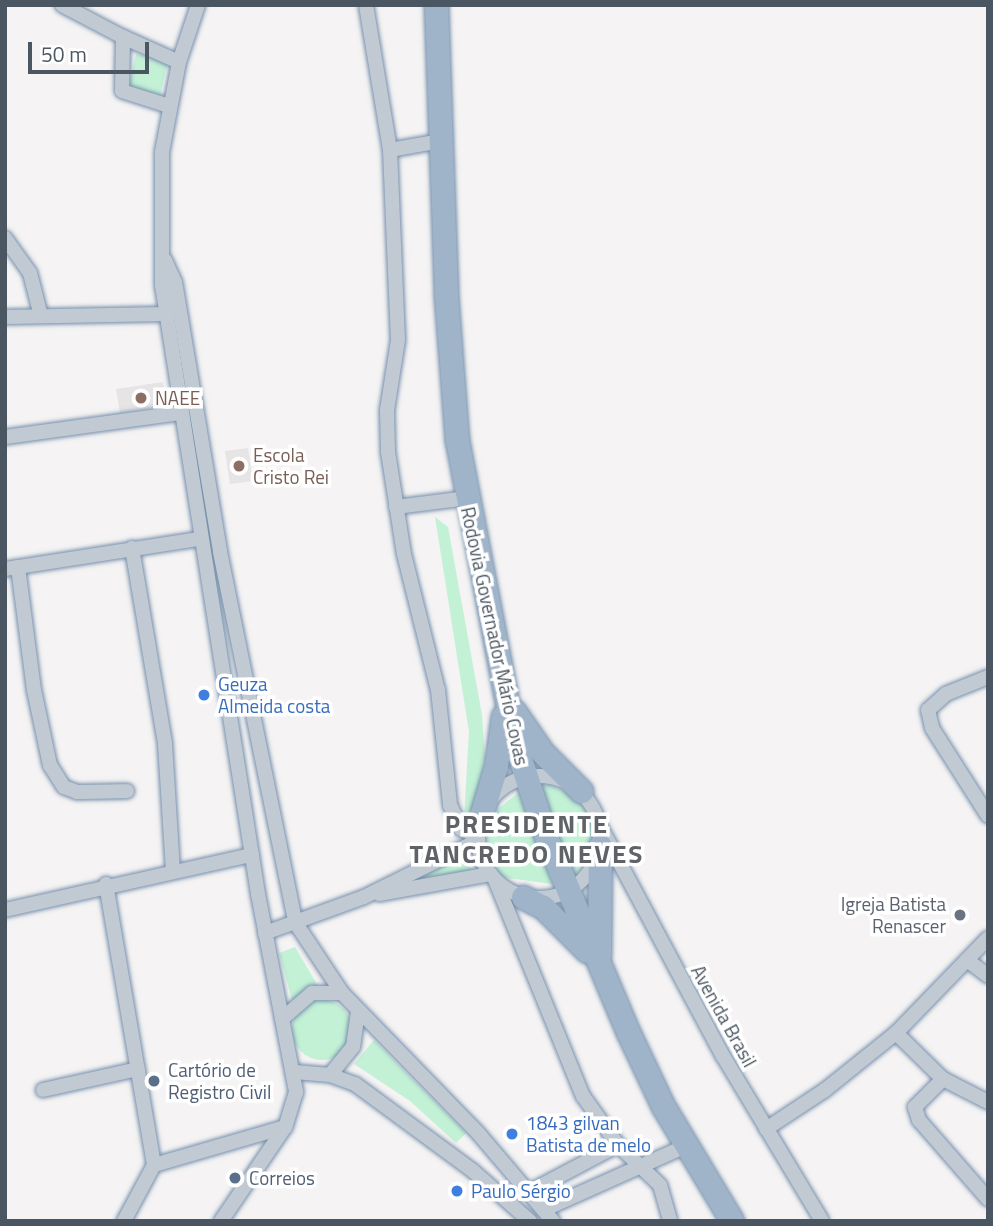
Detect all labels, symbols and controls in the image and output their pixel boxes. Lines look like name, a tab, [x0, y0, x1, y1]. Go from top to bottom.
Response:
scale bar	[32, 28, 152, 72]
text: 50 m	[41, 38, 87, 70]
place label: NAEE	[155, 387, 200, 409]
marker: NAEE	[133, 390, 149, 406]
place label: Escola Cristo Rei	[253, 444, 329, 488]
marker: Escola Cristo Rei	[231, 458, 247, 474]
street label: Rodovia Governador Mário Covas	[456, 505, 534, 767]
place label: Geuza Almeida costa	[218, 673, 330, 717]
marker: Geuza Almeida costa	[196, 687, 212, 703]
district label: PRESIDENTE TANCREDO NEVES	[411, 808, 643, 870]
place label: Igreja Batista Renascer	[841, 893, 946, 937]
marker: Igreja Batista Renascer	[952, 907, 968, 923]
street label: Avenida Brasil	[687, 961, 761, 1071]
place label: Cartório de Registro Civil	[168, 1059, 271, 1103]
marker: Cartório de Registro Civil	[146, 1073, 162, 1089]
place label: 1843 gilvan Batista de melo	[526, 1112, 651, 1156]
marker: 1843 gilvan Batista de melo	[504, 1126, 520, 1142]
place label: Correios	[249, 1167, 315, 1189]
marker: Correios	[227, 1170, 243, 1186]
place label: Paulo Sérgio	[471, 1180, 571, 1202]
marker: Paulo Sérgio	[449, 1183, 465, 1199]

